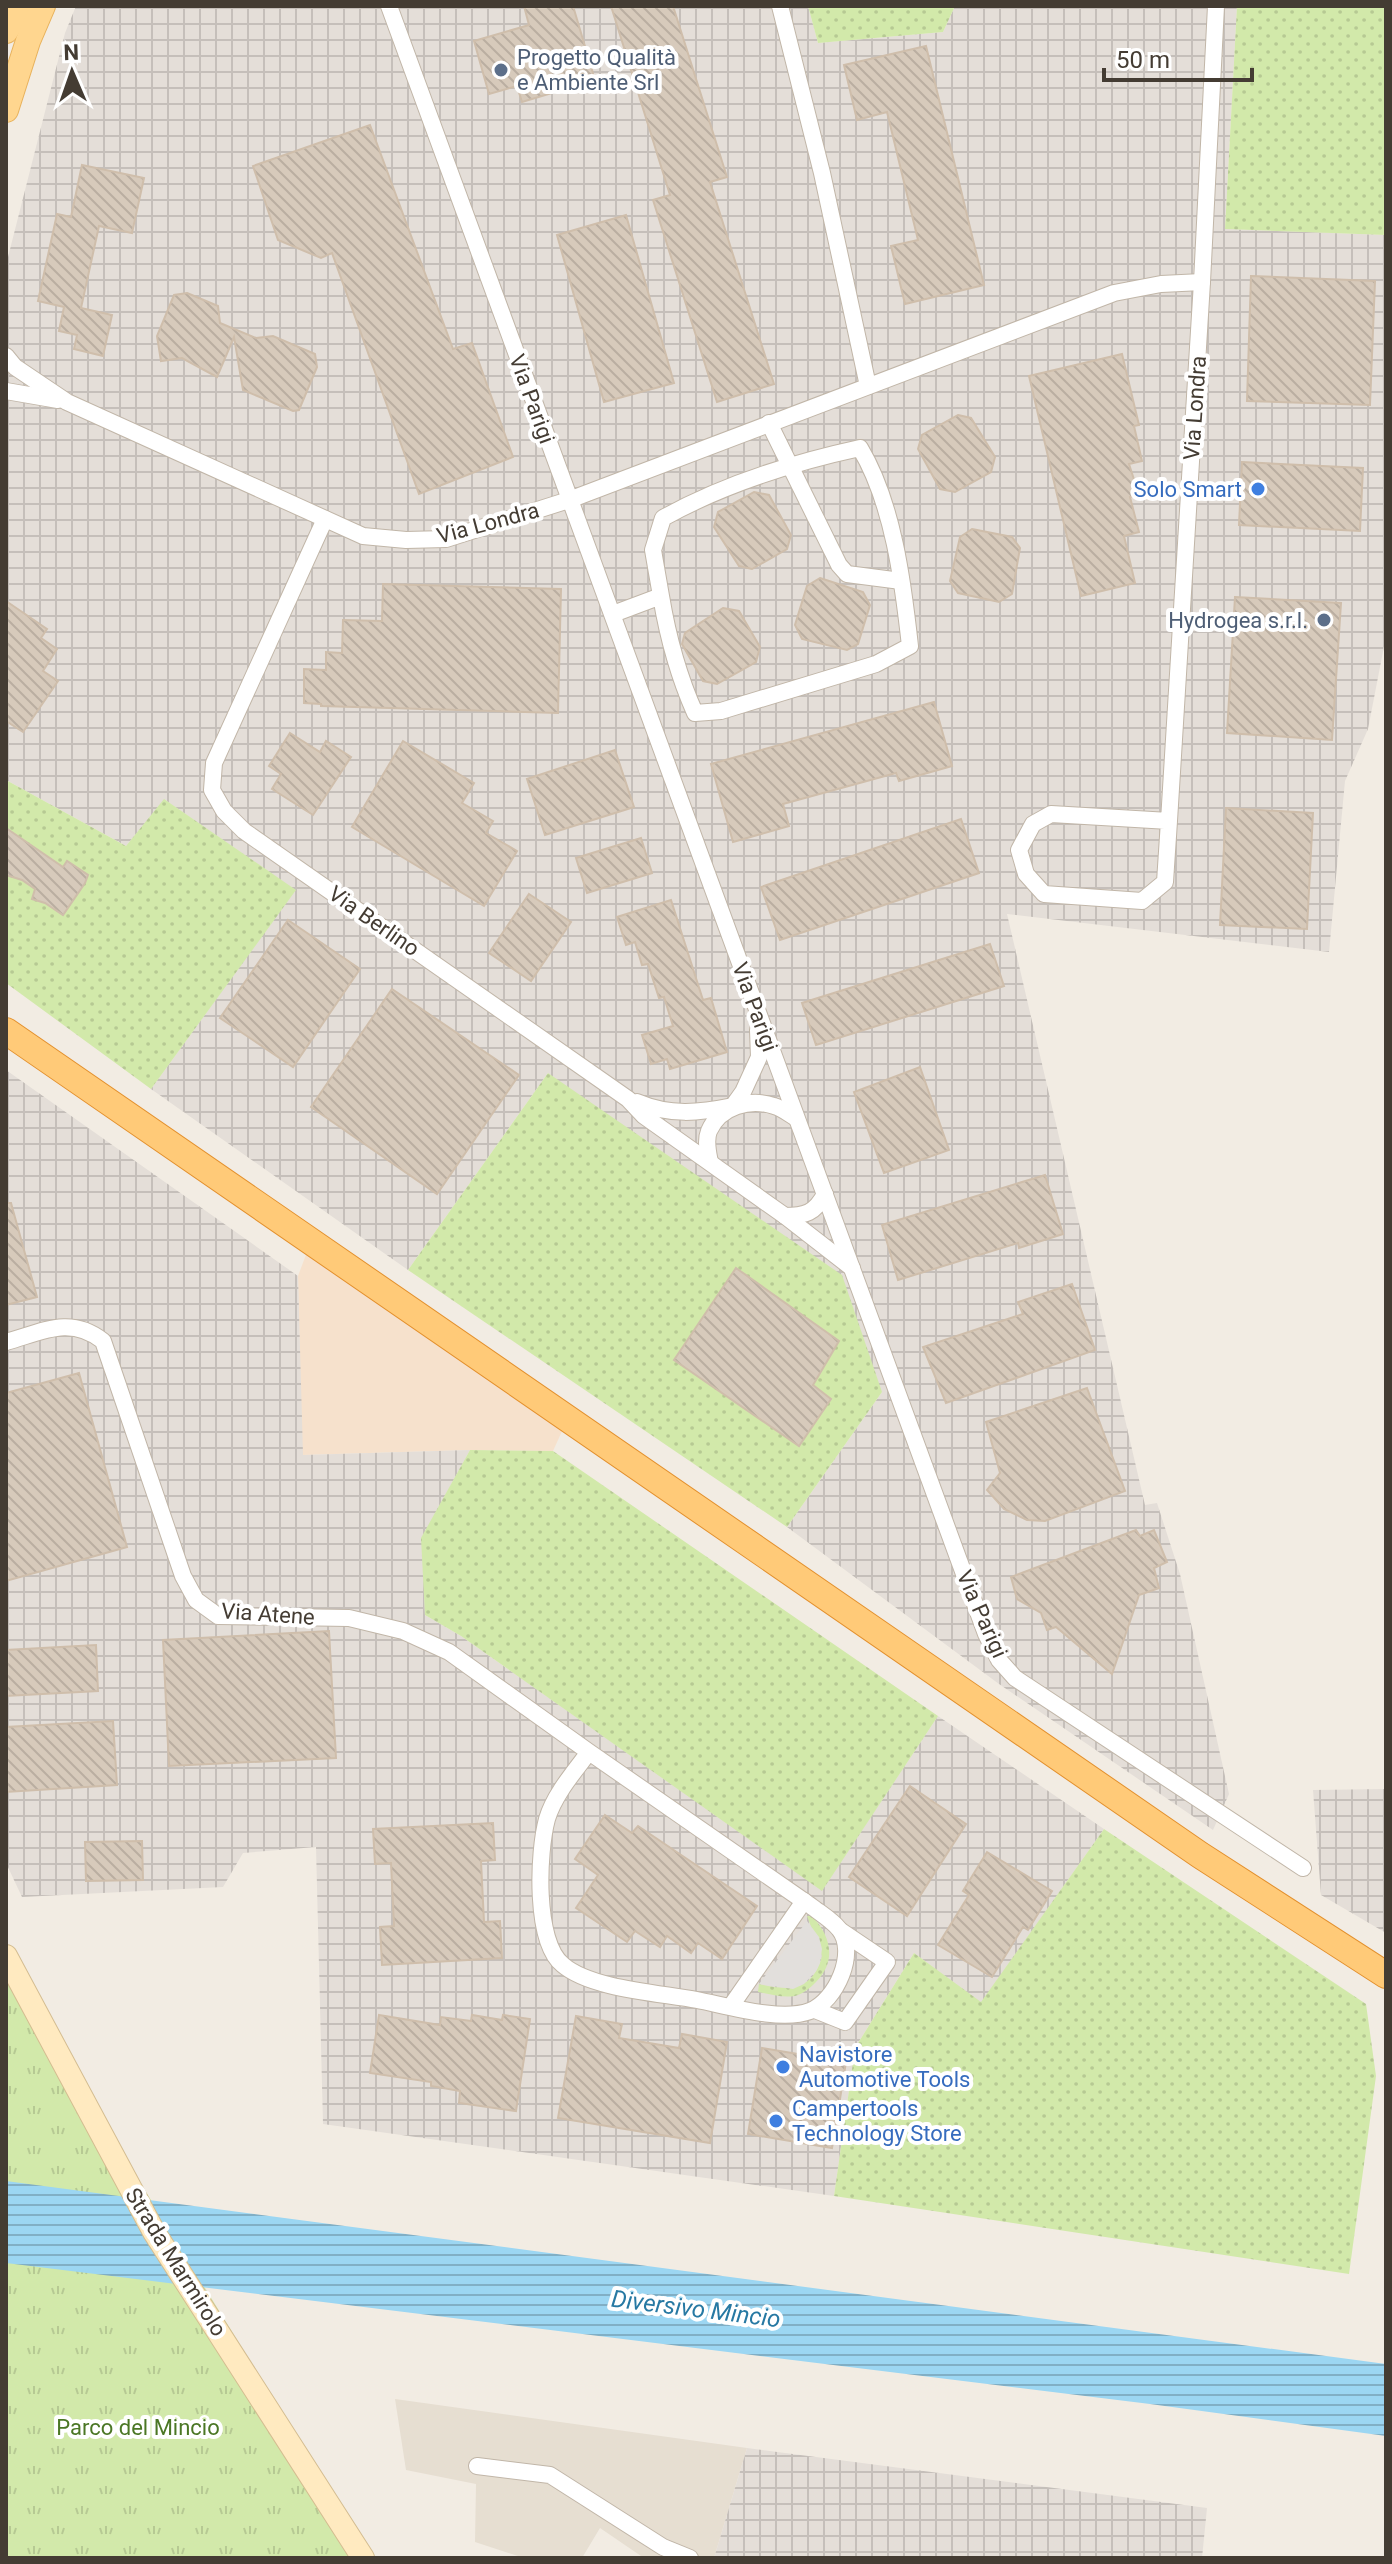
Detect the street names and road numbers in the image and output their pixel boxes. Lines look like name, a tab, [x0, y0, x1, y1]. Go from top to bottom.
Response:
street label: Via Parigi	[504, 351, 560, 447]
street label: Via Londra	[1179, 355, 1211, 461]
street label: Via Londra	[434, 497, 542, 549]
street label: Via Berlino	[324, 881, 424, 961]
street label: Via Parigi	[727, 959, 783, 1055]
street label: Via Parigi	[952, 1566, 1012, 1662]
street label: Via Atene	[220, 1598, 316, 1630]
street label: Strada Marmirolo	[120, 2183, 232, 2341]

